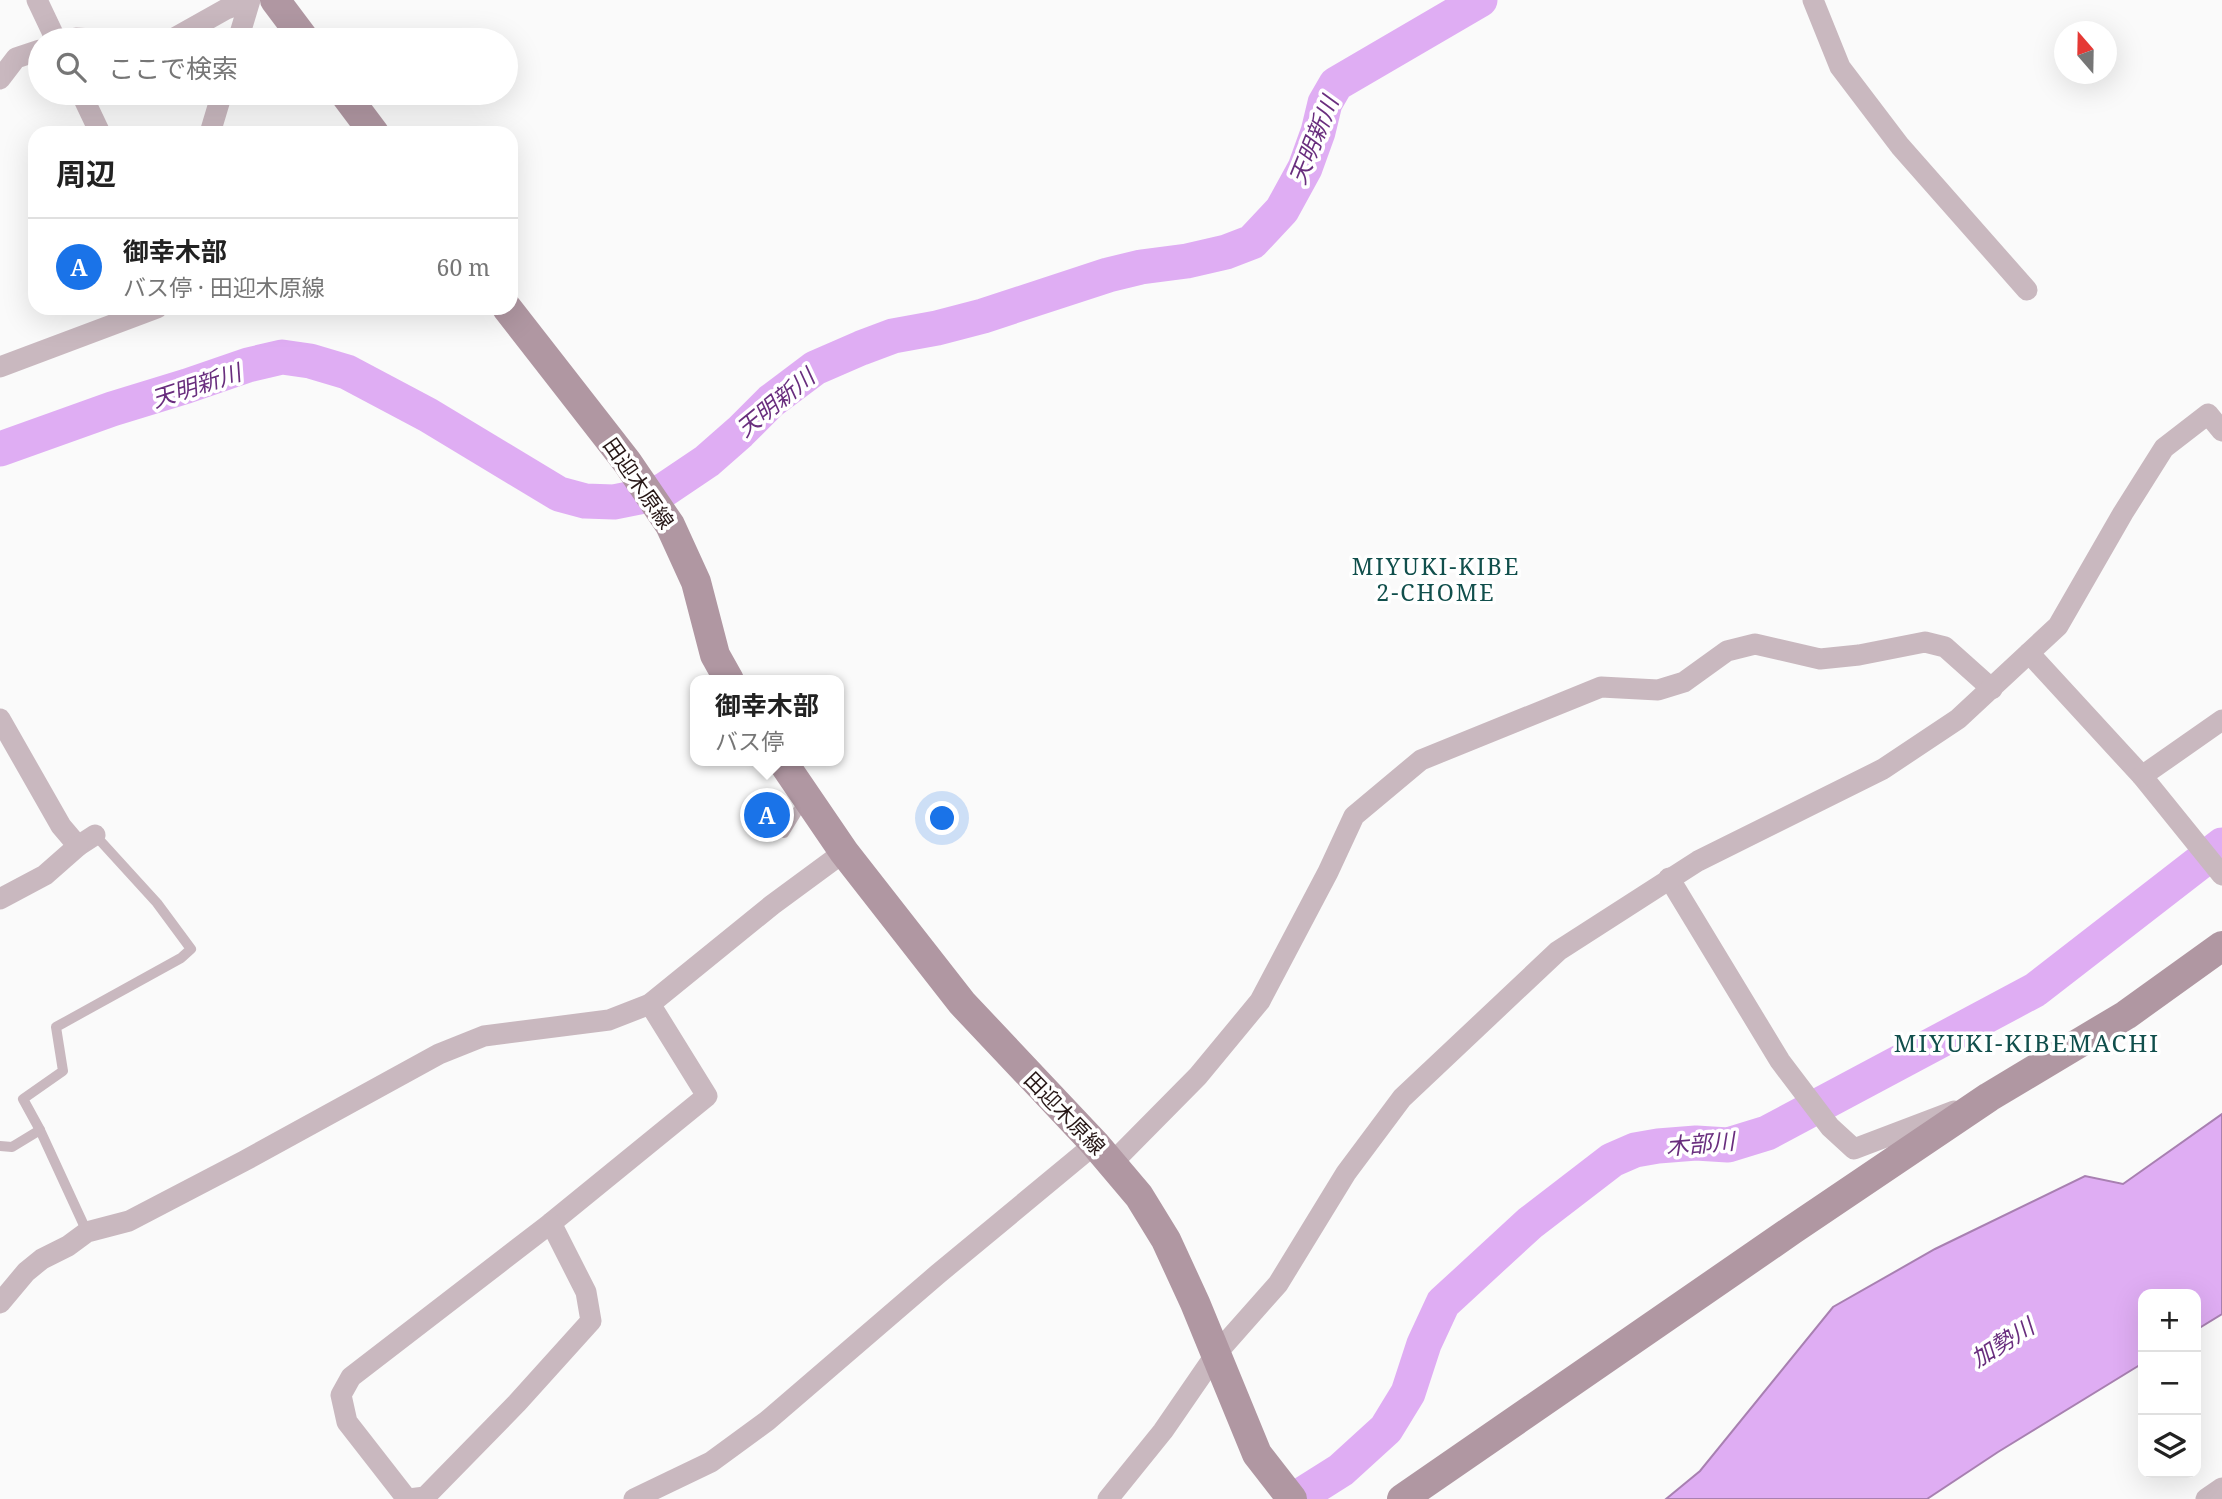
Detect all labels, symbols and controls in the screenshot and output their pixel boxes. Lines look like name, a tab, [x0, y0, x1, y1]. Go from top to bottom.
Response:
north arrow	[2054, 21, 2117, 84]
search box	[28, 28, 518, 105]
icon: search	[52, 48, 90, 86]
text: ここで検索	[108, 50, 238, 86]
water label: 天明新川	[1281, 89, 1346, 189]
text: 周辺	[56, 153, 116, 194]
text: 御幸木部	[123, 233, 227, 269]
text: A	[70, 251, 88, 283]
text: 60 m	[437, 251, 490, 283]
text: バス停 · 田迎木原線	[123, 271, 325, 303]
water label: 天明新川	[147, 355, 248, 414]
water label: 天明新川	[729, 359, 823, 443]
street label: 田迎木原線	[597, 432, 681, 534]
district label: MIYUKI-KIBE 2-CHOME	[1352, 550, 1520, 608]
popup	[690, 675, 844, 766]
text: 御幸木部	[715, 687, 819, 723]
text: バス停	[715, 725, 784, 757]
pin: A	[744, 789, 790, 841]
your location	[925, 801, 959, 835]
district label: MIYUKI-KIBEMACHI	[1894, 1026, 2160, 1059]
street label: 田迎木原線	[1018, 1066, 1112, 1160]
water label: 木部川	[1664, 1124, 1739, 1162]
map controls	[2138, 1289, 2201, 1478]
button: +	[2138, 1289, 2201, 1352]
water label: 加勢川	[1964, 1309, 2042, 1374]
button: −	[2138, 1352, 2201, 1415]
button: layers	[2138, 1415, 2201, 1478]

